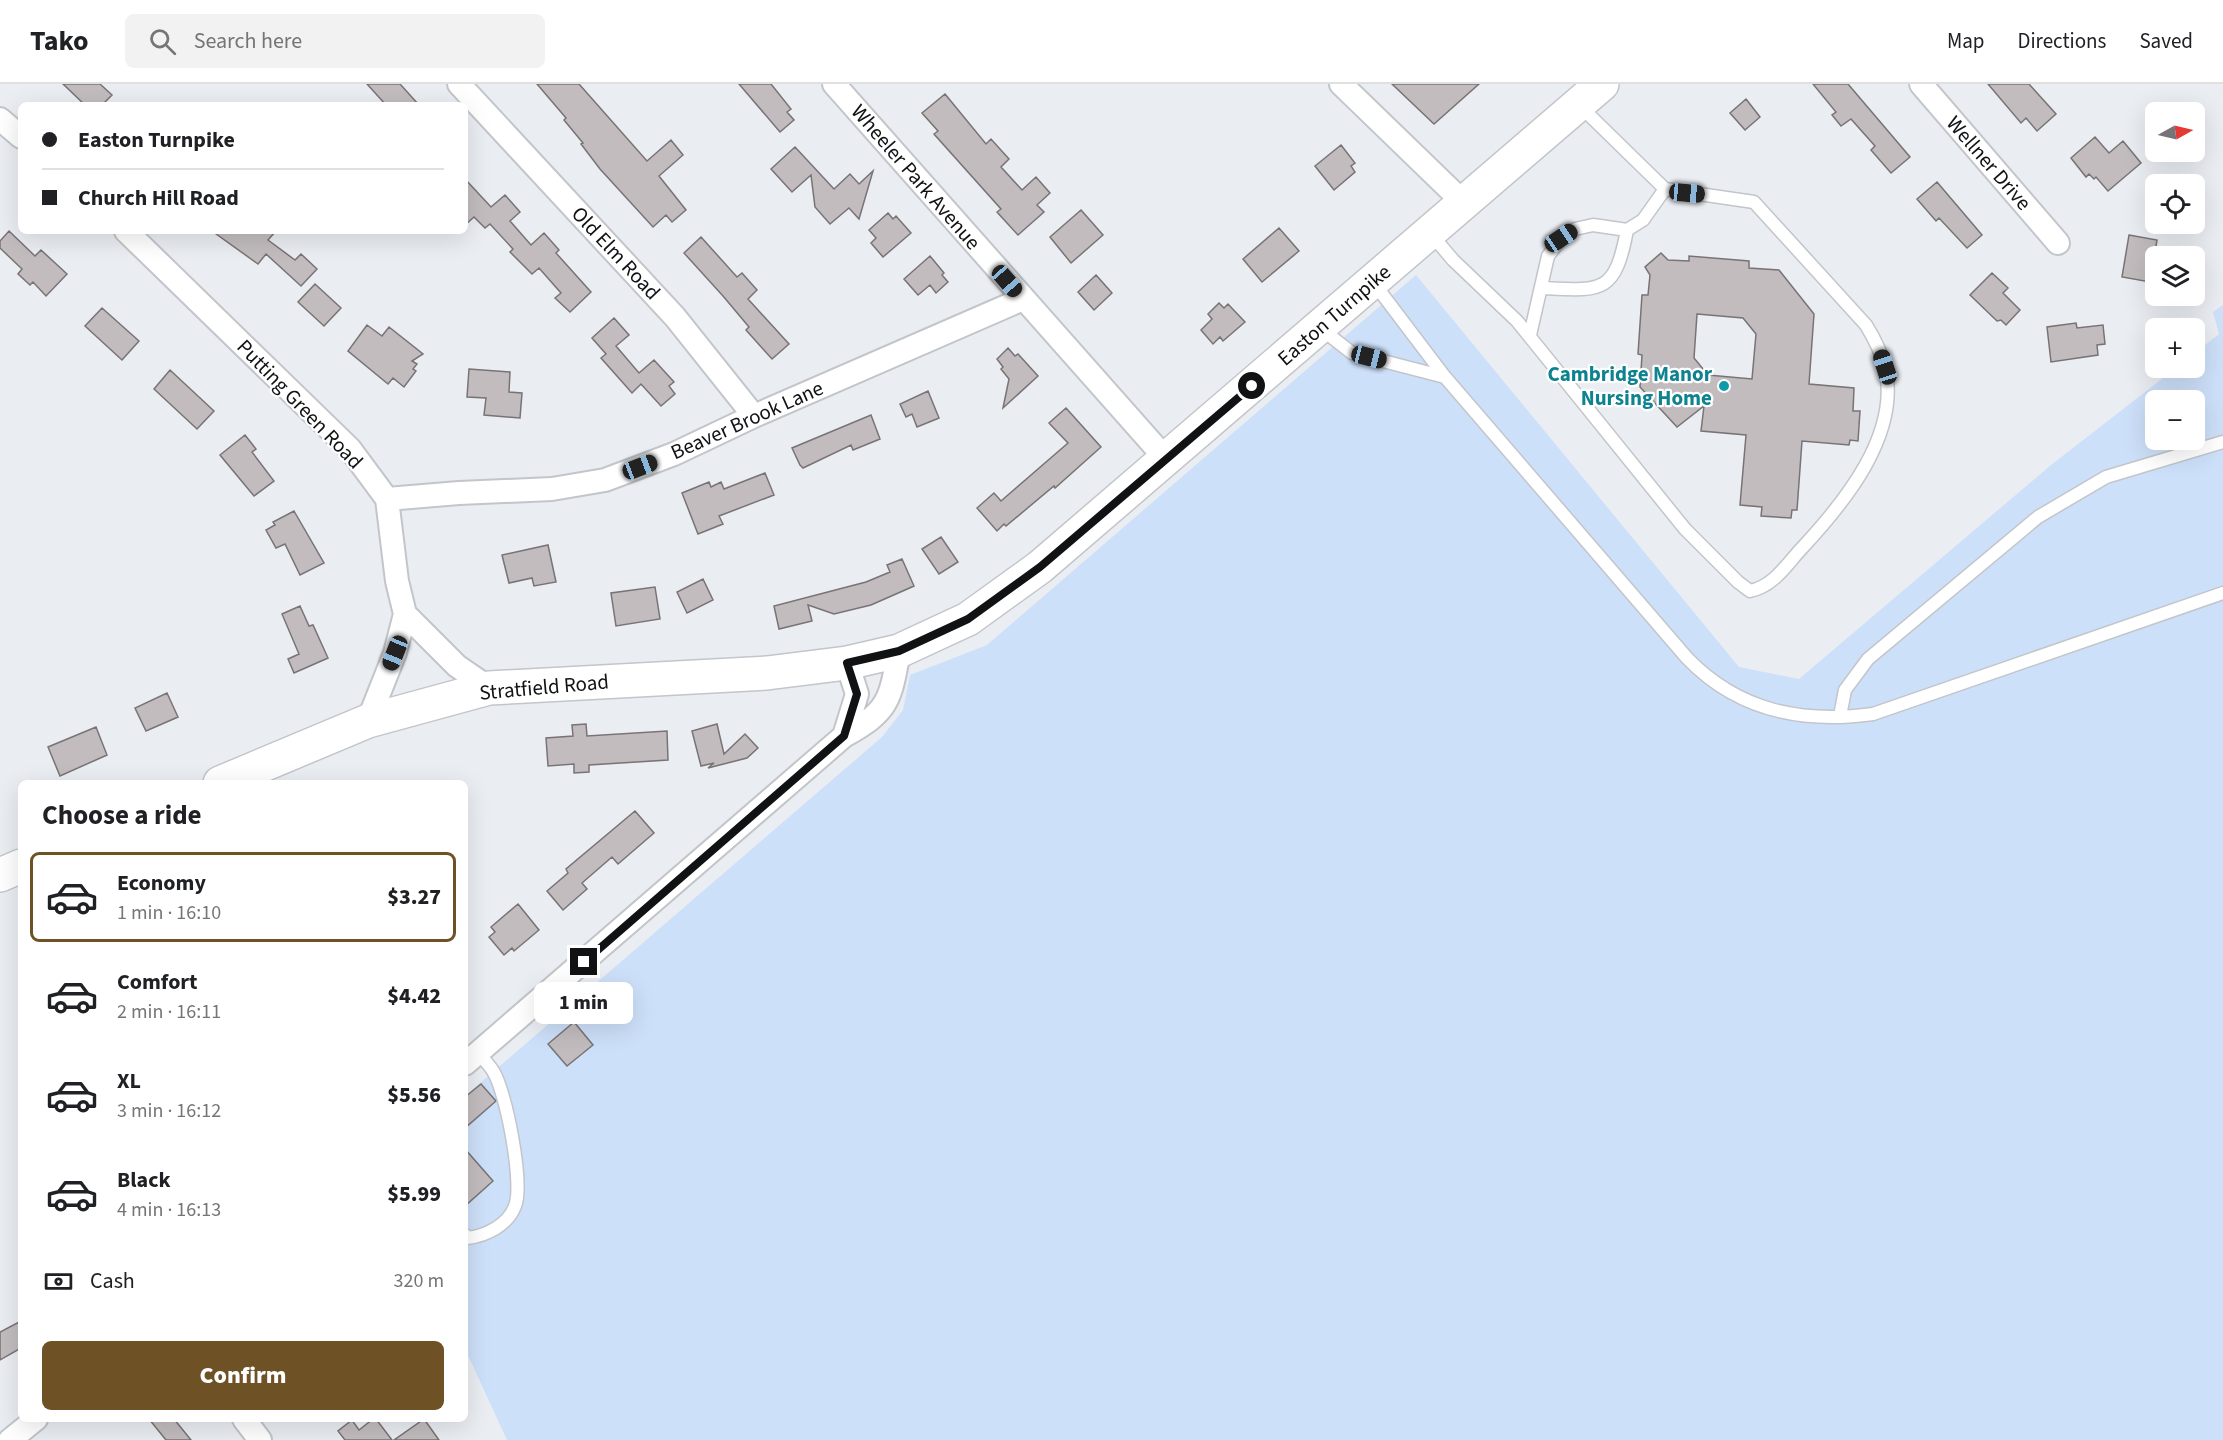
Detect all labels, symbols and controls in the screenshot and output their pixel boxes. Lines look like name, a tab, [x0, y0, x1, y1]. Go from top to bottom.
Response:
search box	[125, 14, 545, 68]
text: Tako	[30, 21, 89, 61]
icon: search	[146, 25, 179, 58]
text: Search here	[194, 25, 302, 57]
text: Map	[1947, 26, 1985, 56]
text: Directions	[2018, 26, 2106, 56]
text: Saved	[2139, 26, 2193, 56]
street label: Wheeler Park Avenue	[844, 98, 988, 256]
north arrow	[2145, 102, 2205, 162]
map controls	[2145, 102, 2205, 450]
street label: Wellner Drive	[1939, 109, 2039, 217]
text: Easton Turnpike	[78, 124, 235, 156]
button: locate	[2145, 174, 2205, 234]
text: Church Hill Road	[78, 182, 239, 214]
car	[1668, 182, 1706, 204]
street label: Old Elm Road	[565, 200, 667, 306]
car	[1541, 220, 1581, 256]
button: layers	[2145, 246, 2205, 306]
street label: Easton Turnpike	[1271, 257, 1397, 373]
car	[988, 262, 1026, 300]
button: +	[2145, 318, 2205, 378]
street label: Putting Green Road	[230, 332, 370, 476]
car	[1349, 344, 1389, 370]
car	[1871, 347, 1899, 387]
place label: Cambridge Manor Nursing Home	[1547, 359, 1713, 413]
route start	[1238, 372, 1265, 399]
street label: Beaver Brook Lane	[666, 373, 828, 467]
marker: Cambridge Manor Nursing Home	[1717, 379, 1731, 393]
button: −	[2145, 390, 2205, 450]
car	[620, 452, 660, 482]
car	[380, 633, 410, 673]
street label: Stratfield Road	[478, 666, 610, 708]
text: Choose a ride	[42, 796, 202, 835]
text: Economy	[117, 867, 206, 899]
icon: car	[45, 870, 99, 924]
text: $3.27	[387, 881, 441, 913]
text: 1 min · 16:10	[117, 899, 221, 927]
route end	[570, 948, 597, 975]
text: Comfort	[117, 966, 198, 998]
icon: car	[45, 969, 99, 1023]
text: $4.42	[387, 980, 441, 1012]
callout: 1 min	[534, 983, 634, 1025]
text: 1 min	[559, 989, 608, 1017]
text: 2 min · 16:11	[117, 998, 221, 1026]
text: XL	[117, 1065, 141, 1097]
icon: car	[45, 1068, 99, 1122]
text: $5.56	[387, 1079, 441, 1111]
text: 3 min · 16:12	[117, 1097, 221, 1125]
text: Black	[117, 1164, 171, 1196]
icon: car	[45, 1167, 99, 1221]
text: $5.99	[387, 1178, 441, 1210]
text: 4 min · 16:13	[117, 1196, 221, 1224]
icon: cash	[42, 1265, 75, 1298]
text: Cash	[90, 1265, 135, 1297]
text: 320 m	[394, 1267, 444, 1295]
button: Confirm	[42, 1341, 444, 1410]

